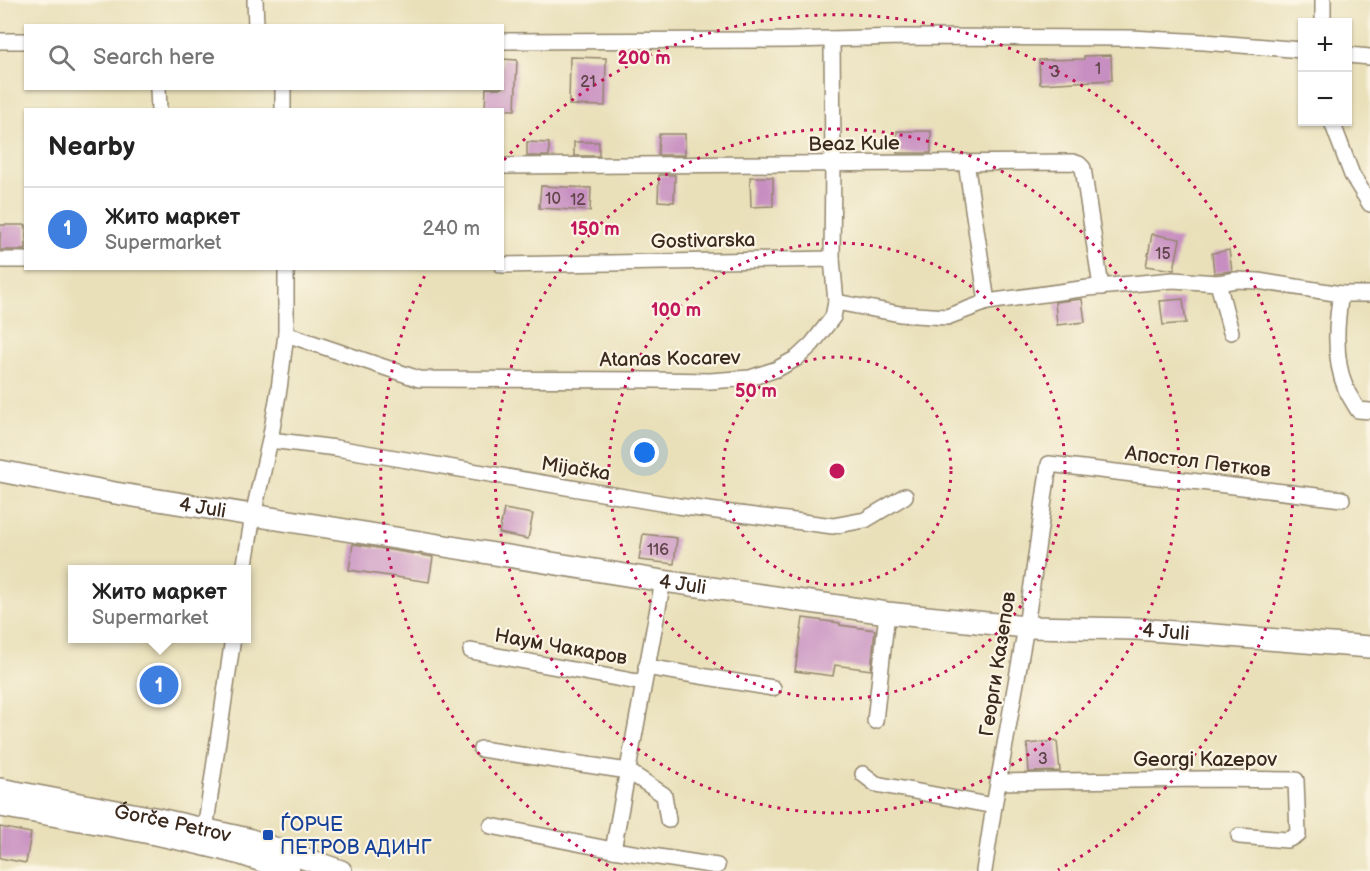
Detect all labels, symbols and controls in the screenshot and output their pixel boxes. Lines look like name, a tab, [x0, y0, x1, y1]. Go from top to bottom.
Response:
map controls	[1298, 18, 1352, 126]
button: +	[1298, 18, 1352, 72]
search box	[24, 24, 504, 90]
icon: search	[45, 41, 78, 74]
text: Search here	[93, 44, 215, 71]
text: 200 m	[617, 48, 671, 69]
house number: 1	[1095, 60, 1101, 79]
house number: 3	[1050, 63, 1060, 82]
button: −	[1298, 72, 1352, 126]
house number: 21	[580, 73, 596, 92]
street label: Beaz Kule	[808, 131, 900, 157]
text: Nearby	[48, 132, 135, 163]
house number: 10	[545, 190, 561, 209]
house number: 12	[570, 191, 586, 210]
text: Жито маркет	[105, 204, 240, 231]
text: 1	[63, 217, 72, 241]
text: 240 m	[423, 217, 480, 241]
text: 150 m	[570, 219, 620, 240]
street label: Gostivarska	[650, 228, 756, 254]
text: Supermarket	[105, 231, 221, 255]
house number: 15	[1155, 245, 1171, 264]
text: 100 m	[651, 300, 701, 321]
street label: Atanas Kocarev	[599, 346, 741, 372]
text: 50 m	[735, 381, 777, 402]
your location	[630, 438, 659, 467]
street label: Апостол Петков	[1123, 441, 1273, 483]
street label: Mijačka	[540, 452, 612, 486]
centre of rings	[827, 461, 847, 481]
street label: 4 Juli	[177, 492, 228, 524]
house number: 116	[647, 541, 669, 560]
popup	[68, 565, 251, 643]
street label: 4 Juli	[657, 570, 708, 600]
text: Жито маркет	[92, 579, 227, 606]
street label: Георги Казепов	[975, 590, 1021, 738]
text: Supermarket	[92, 606, 208, 630]
street label: 4 Juli	[1141, 618, 1190, 646]
street label: Наум Чакаров	[493, 624, 629, 671]
pin: 1	[140, 662, 178, 708]
street label: Georgi Kazepov	[1133, 748, 1278, 772]
house number: 3	[1038, 750, 1048, 769]
street label: Ǵorče Petrov	[112, 799, 234, 848]
place label: ЃОРЧЕ ПЕТРОВ АДИНГ	[280, 812, 432, 860]
marker: ЃОРЧЕ ПЕТРОВ АДИНГ	[261, 828, 275, 842]

